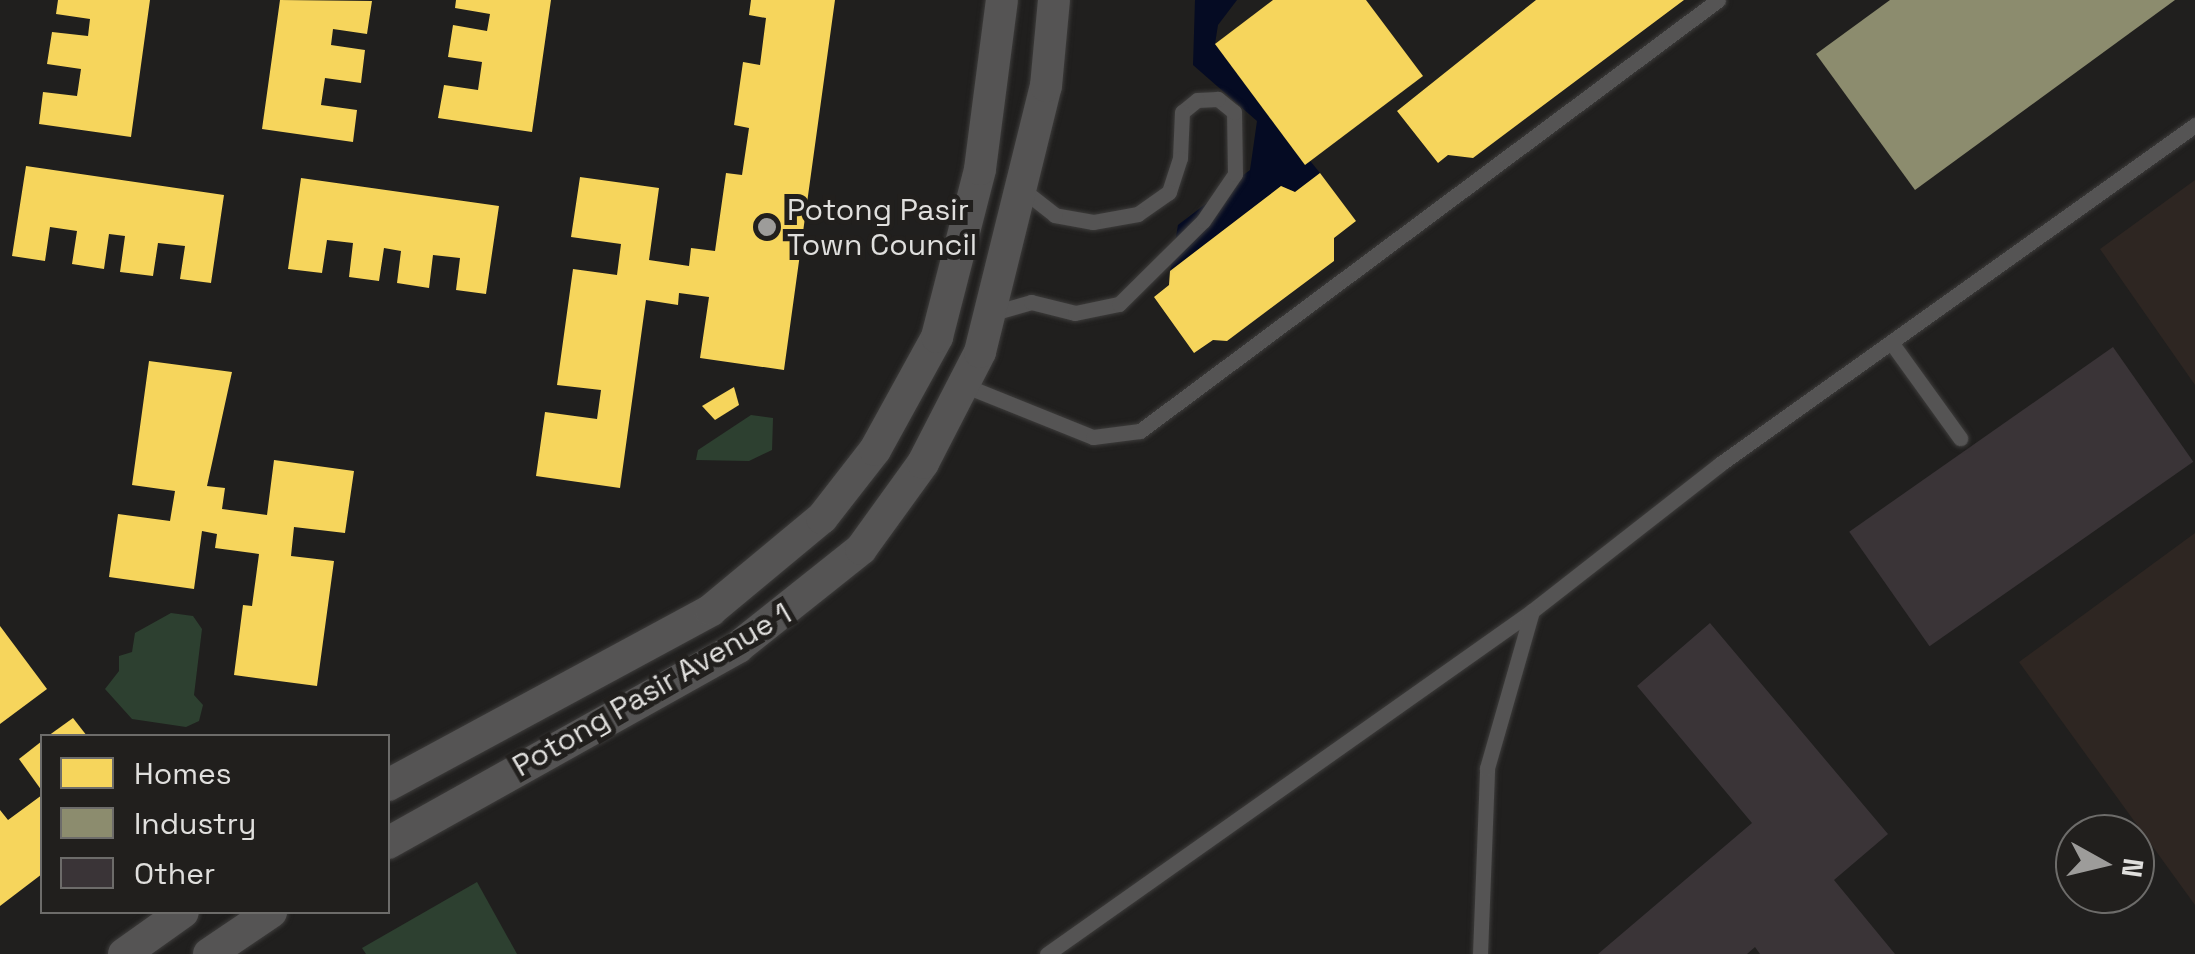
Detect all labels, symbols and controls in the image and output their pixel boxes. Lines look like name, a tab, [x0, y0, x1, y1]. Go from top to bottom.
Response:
place label: Potong Pasir Town Council	[787, 192, 977, 262]
marker: Potong Pasir Town Council	[756, 216, 778, 238]
street label: Potong Pasir Avenue 1	[506, 595, 798, 785]
legend	[40, 734, 390, 914]
text: Homes	[134, 754, 232, 793]
text: Industry	[134, 804, 256, 843]
north arrow	[2055, 814, 2155, 914]
text: Other	[134, 854, 215, 893]
text: N	[2114, 856, 2152, 880]

